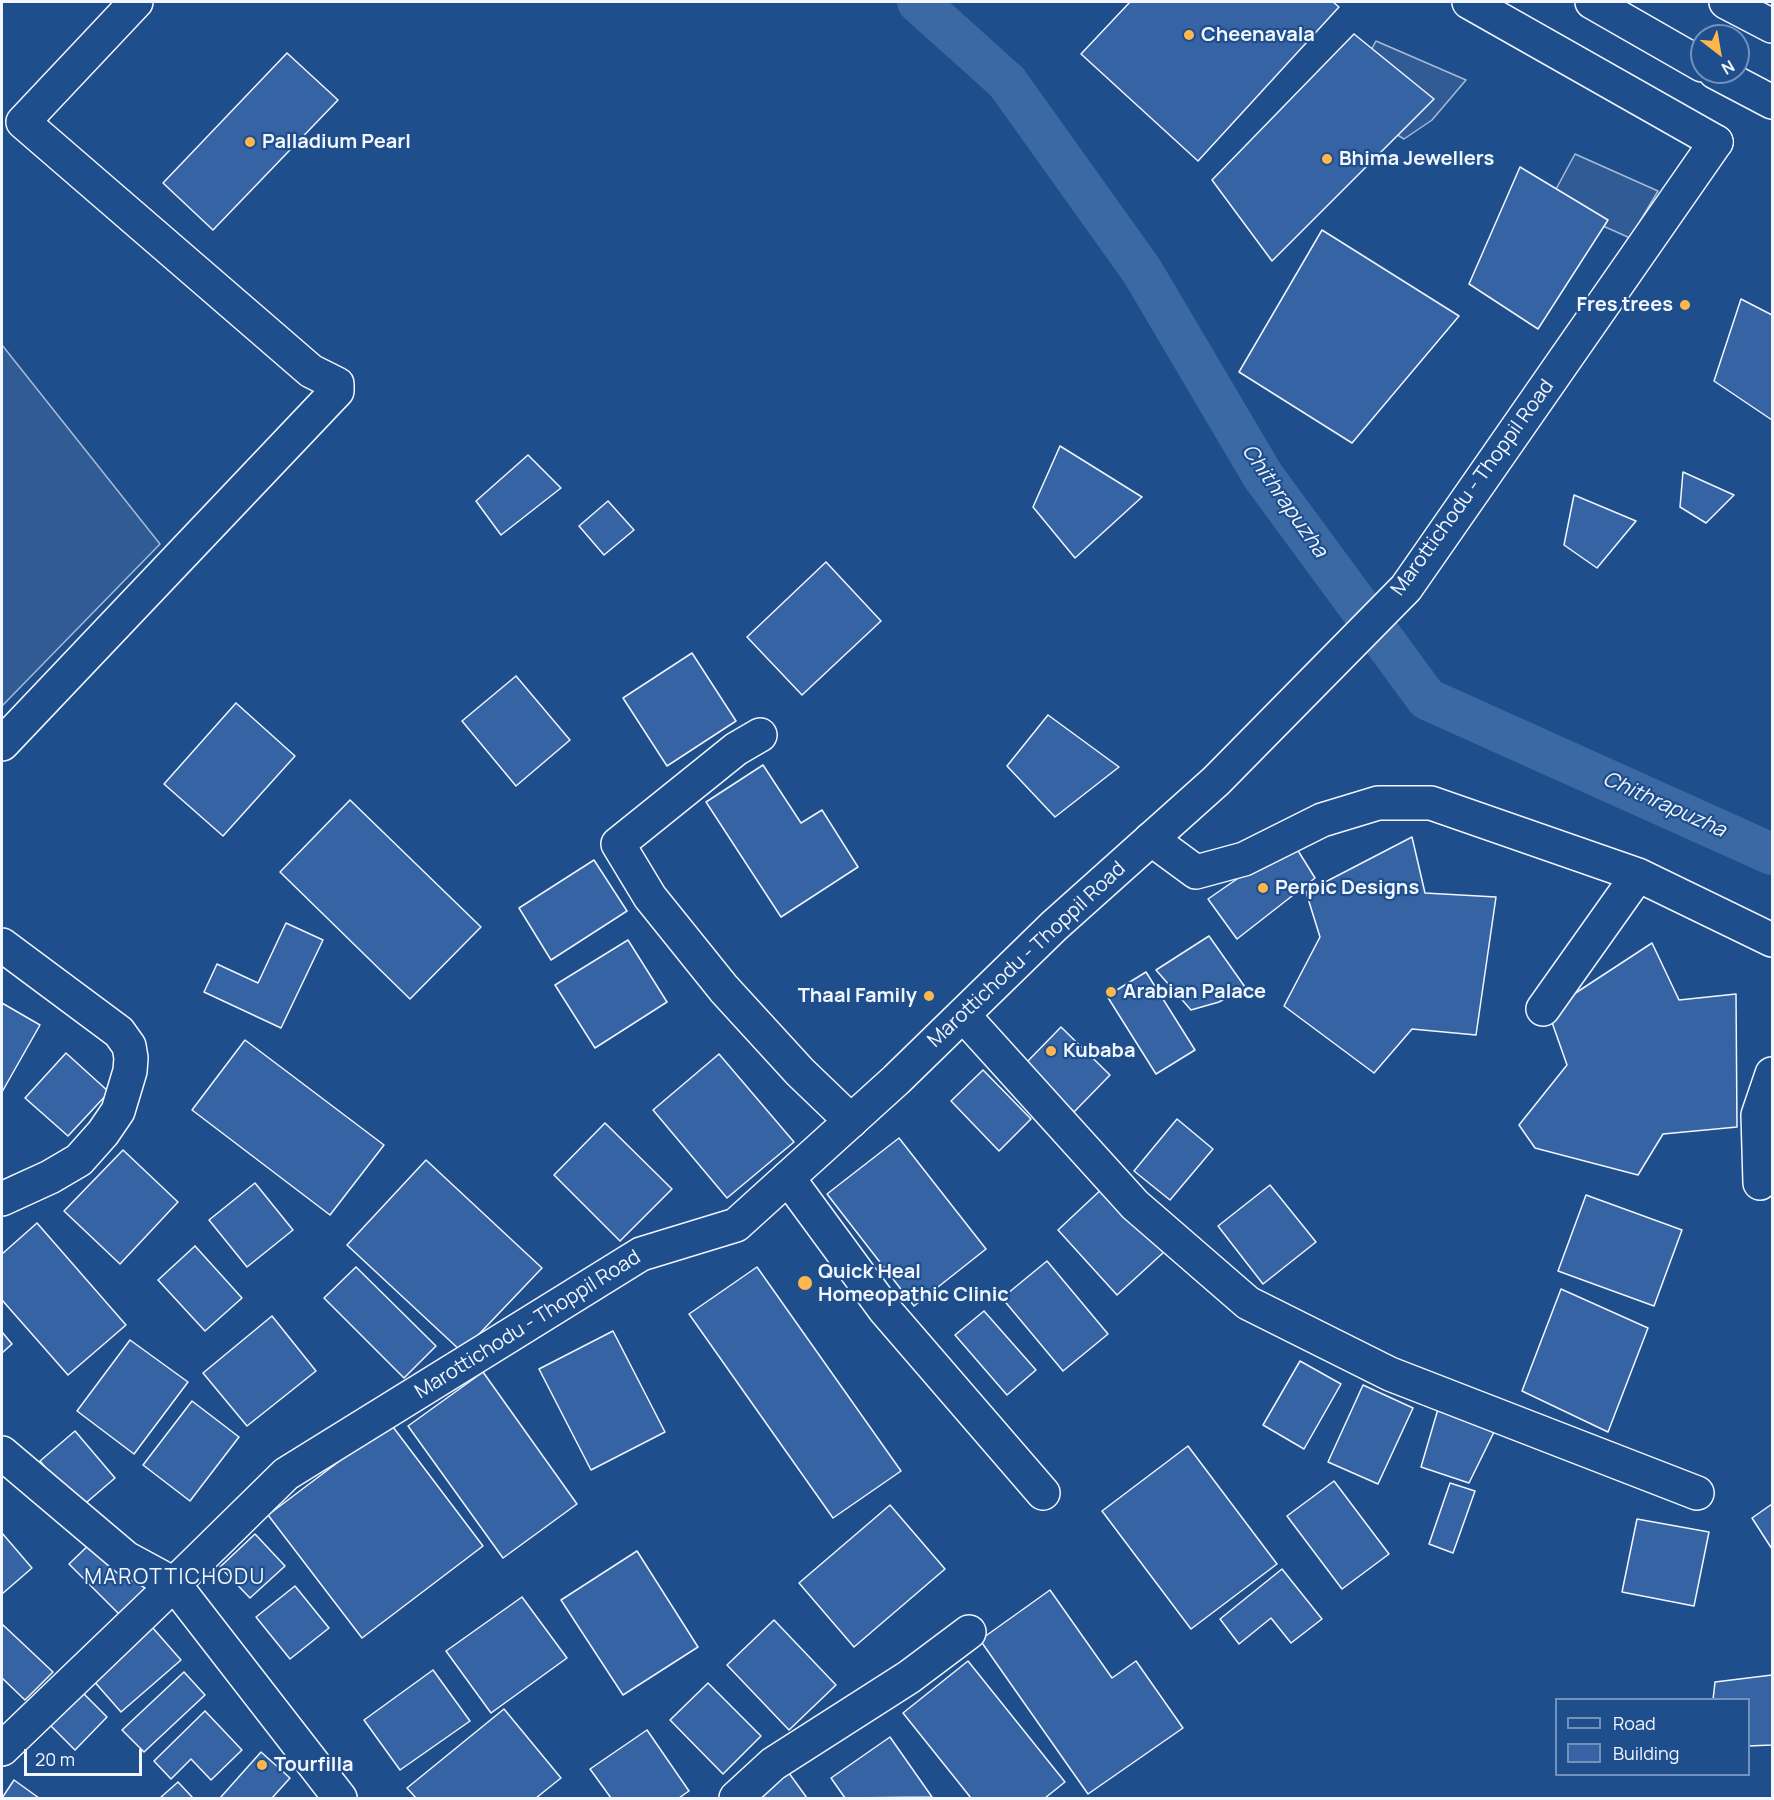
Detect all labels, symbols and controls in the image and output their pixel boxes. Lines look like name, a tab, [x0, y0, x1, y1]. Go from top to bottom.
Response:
place label: Cheenavala	[1201, 23, 1315, 47]
north arrow	[1690, 24, 1750, 84]
marker: Cheenavala	[1182, 28, 1196, 42]
text: N	[1718, 55, 1739, 80]
place label: Palladium Pearl	[262, 130, 411, 154]
marker: Palladium Pearl	[243, 135, 257, 149]
place label: Bhima Jewellers	[1339, 147, 1494, 171]
marker: Bhima Jewellers	[1320, 152, 1334, 166]
place label: Fres trees	[1577, 293, 1673, 317]
marker: Fres trees	[1678, 298, 1692, 312]
street label: Marottichodu - Thoppil Road	[1387, 375, 1559, 601]
water label: Chithrapuzha	[1236, 440, 1332, 562]
water label: Chithrapuzha	[1598, 767, 1730, 843]
street label: Marottichodu - Thoppil Road	[923, 857, 1131, 1053]
place label: Perpic Designs	[1275, 876, 1419, 900]
marker: Perpic Designs	[1256, 881, 1270, 895]
place label: Arabian Palace	[1123, 980, 1266, 1004]
place label: Thaal Family	[798, 984, 917, 1008]
marker: Arabian Palace	[1104, 985, 1118, 999]
marker: Thaal Family	[922, 989, 936, 1003]
place label: Kubaba	[1063, 1039, 1135, 1063]
marker: Kubaba	[1044, 1044, 1058, 1058]
street label: Marottichodu - Thoppil Road	[411, 1246, 645, 1404]
place label: Quick Heal Homeopathic Clinic	[818, 1260, 1009, 1307]
marker: Quick Heal Homeopathic Clinic	[796, 1274, 814, 1292]
district label: MAROTTICHODU	[84, 1565, 266, 1591]
legend	[1555, 1698, 1750, 1776]
text: Road	[1613, 1711, 1656, 1735]
scale bar	[27, 1737, 146, 1775]
text: Building	[1613, 1741, 1679, 1765]
text: 20 m	[35, 1747, 75, 1771]
place label: Tourfilla	[274, 1753, 354, 1777]
marker: Tourfilla	[255, 1758, 269, 1772]

